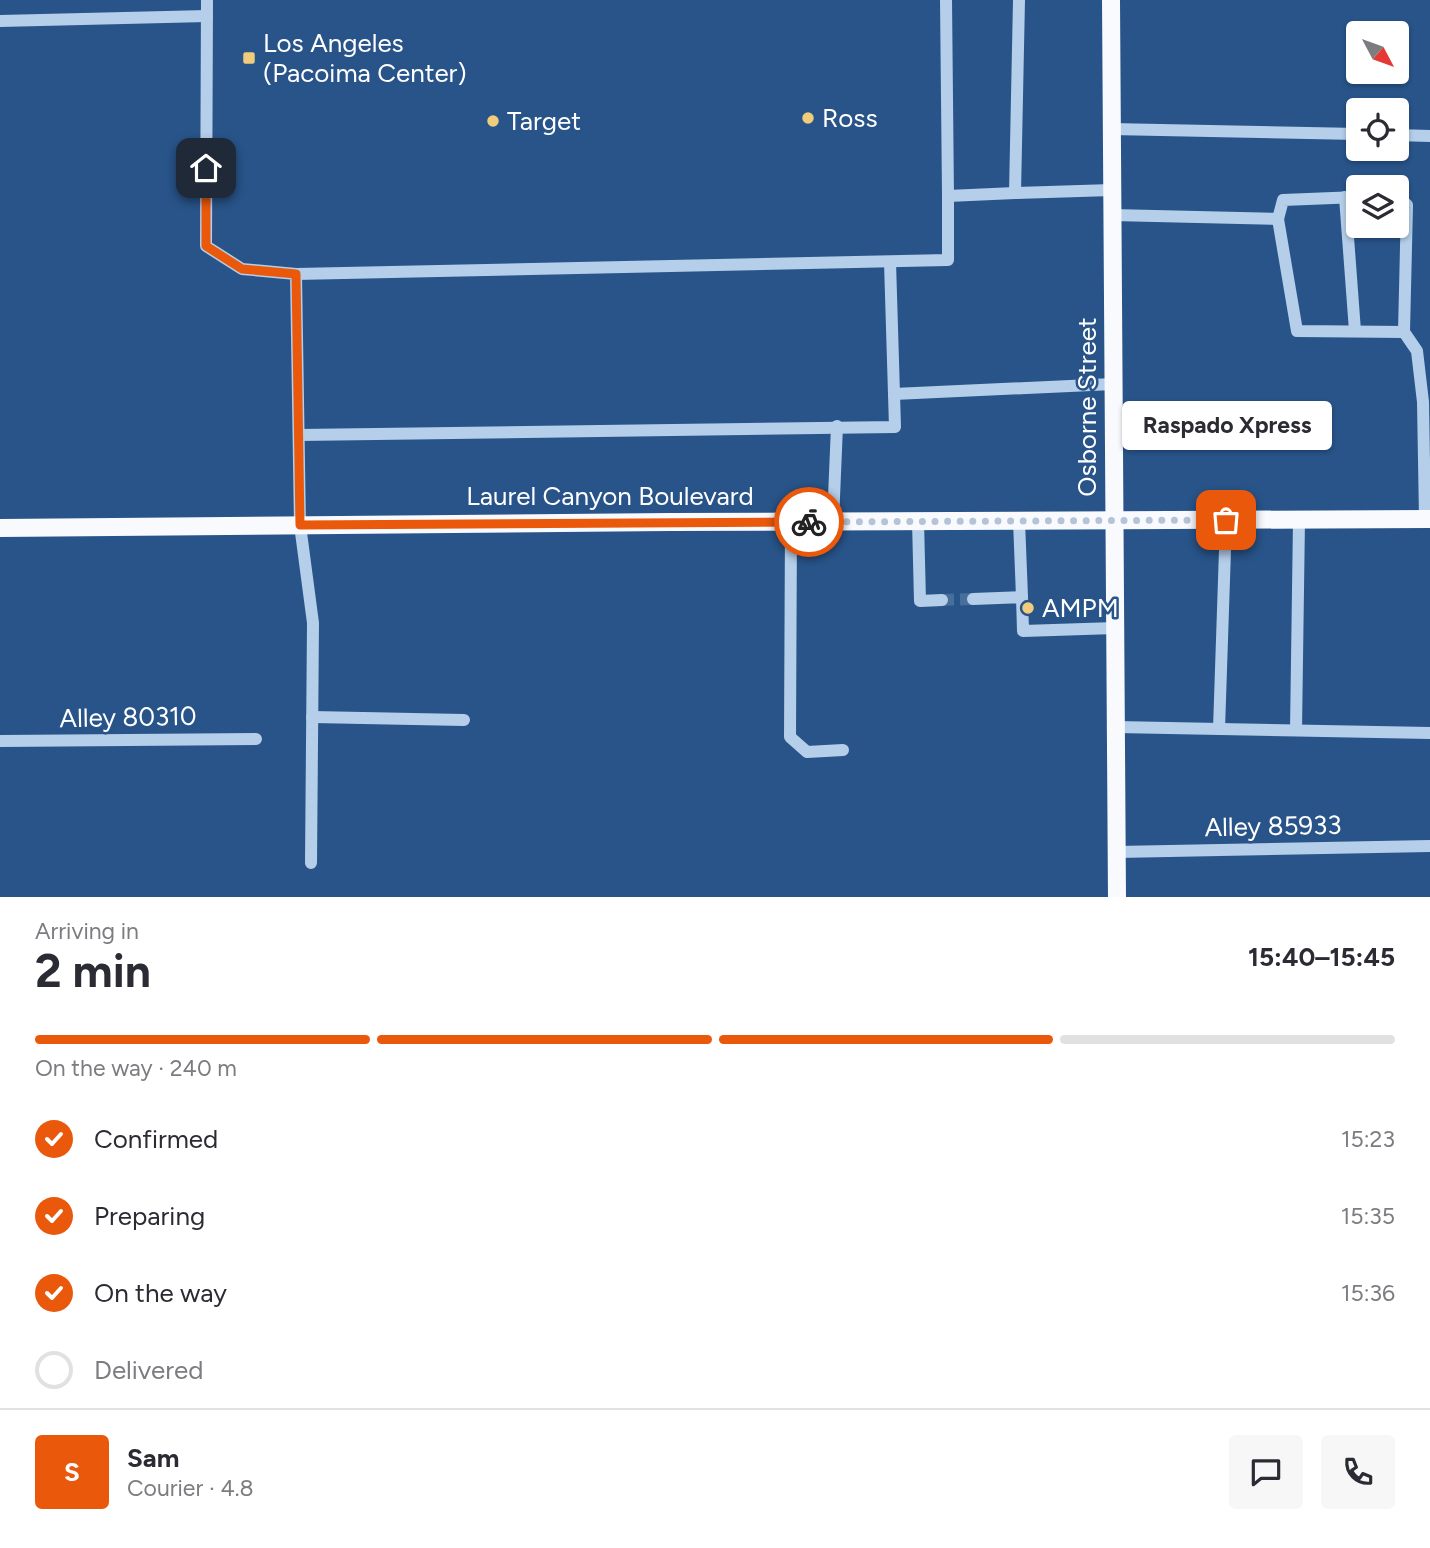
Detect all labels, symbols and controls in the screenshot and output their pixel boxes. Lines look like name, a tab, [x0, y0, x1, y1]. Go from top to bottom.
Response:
north arrow	[1346, 21, 1409, 84]
map controls	[1346, 21, 1409, 238]
place label: Los Angeles (Pacoima Center)	[263, 27, 467, 89]
marker: Los Angeles (Pacoima Center)	[241, 50, 257, 66]
button: locate	[1346, 98, 1409, 161]
place label: Ross	[822, 102, 878, 134]
place label: Target	[507, 105, 581, 137]
marker: Ross	[800, 110, 816, 126]
marker: Target	[485, 113, 501, 129]
pin	[176, 138, 236, 198]
icon: home	[187, 149, 225, 187]
button: layers	[1346, 175, 1409, 238]
street label: Osborne Street	[1071, 317, 1103, 497]
callout: Raspado Xpress	[1121, 401, 1331, 450]
text: Raspado Xpress	[1143, 411, 1311, 439]
street label: Laurel Canyon Boulevard	[466, 480, 754, 512]
courier	[774, 487, 844, 557]
pin	[1196, 490, 1256, 550]
icon: bag	[1207, 501, 1245, 539]
icon: bike	[790, 503, 828, 541]
place label: AMPM	[1042, 592, 1119, 624]
marker: AMPM	[1020, 600, 1036, 616]
street label: Alley 80310	[59, 700, 197, 734]
street label: Alley 85933	[1204, 809, 1342, 843]
text: Arriving in	[35, 917, 139, 945]
text: 15:40–15:45	[1248, 941, 1395, 973]
text: 2 min	[35, 943, 151, 999]
text: On the way · 240 m	[35, 1054, 237, 1082]
icon: check	[35, 1120, 73, 1158]
text: Confirmed	[94, 1123, 218, 1155]
text: 15:23	[1341, 1125, 1395, 1153]
icon: check	[35, 1197, 73, 1235]
text: Preparing	[94, 1200, 205, 1232]
text: 15:35	[1341, 1202, 1395, 1230]
icon: check	[35, 1274, 73, 1312]
text: On the way	[94, 1277, 227, 1309]
text: 15:36	[1341, 1279, 1395, 1307]
text: Delivered	[94, 1354, 203, 1386]
button: chat	[1229, 1435, 1303, 1509]
button: phone	[1321, 1435, 1395, 1509]
text: Sam	[127, 1442, 179, 1474]
text: S	[64, 1456, 80, 1488]
text: Courier · 4.8	[127, 1474, 254, 1502]

